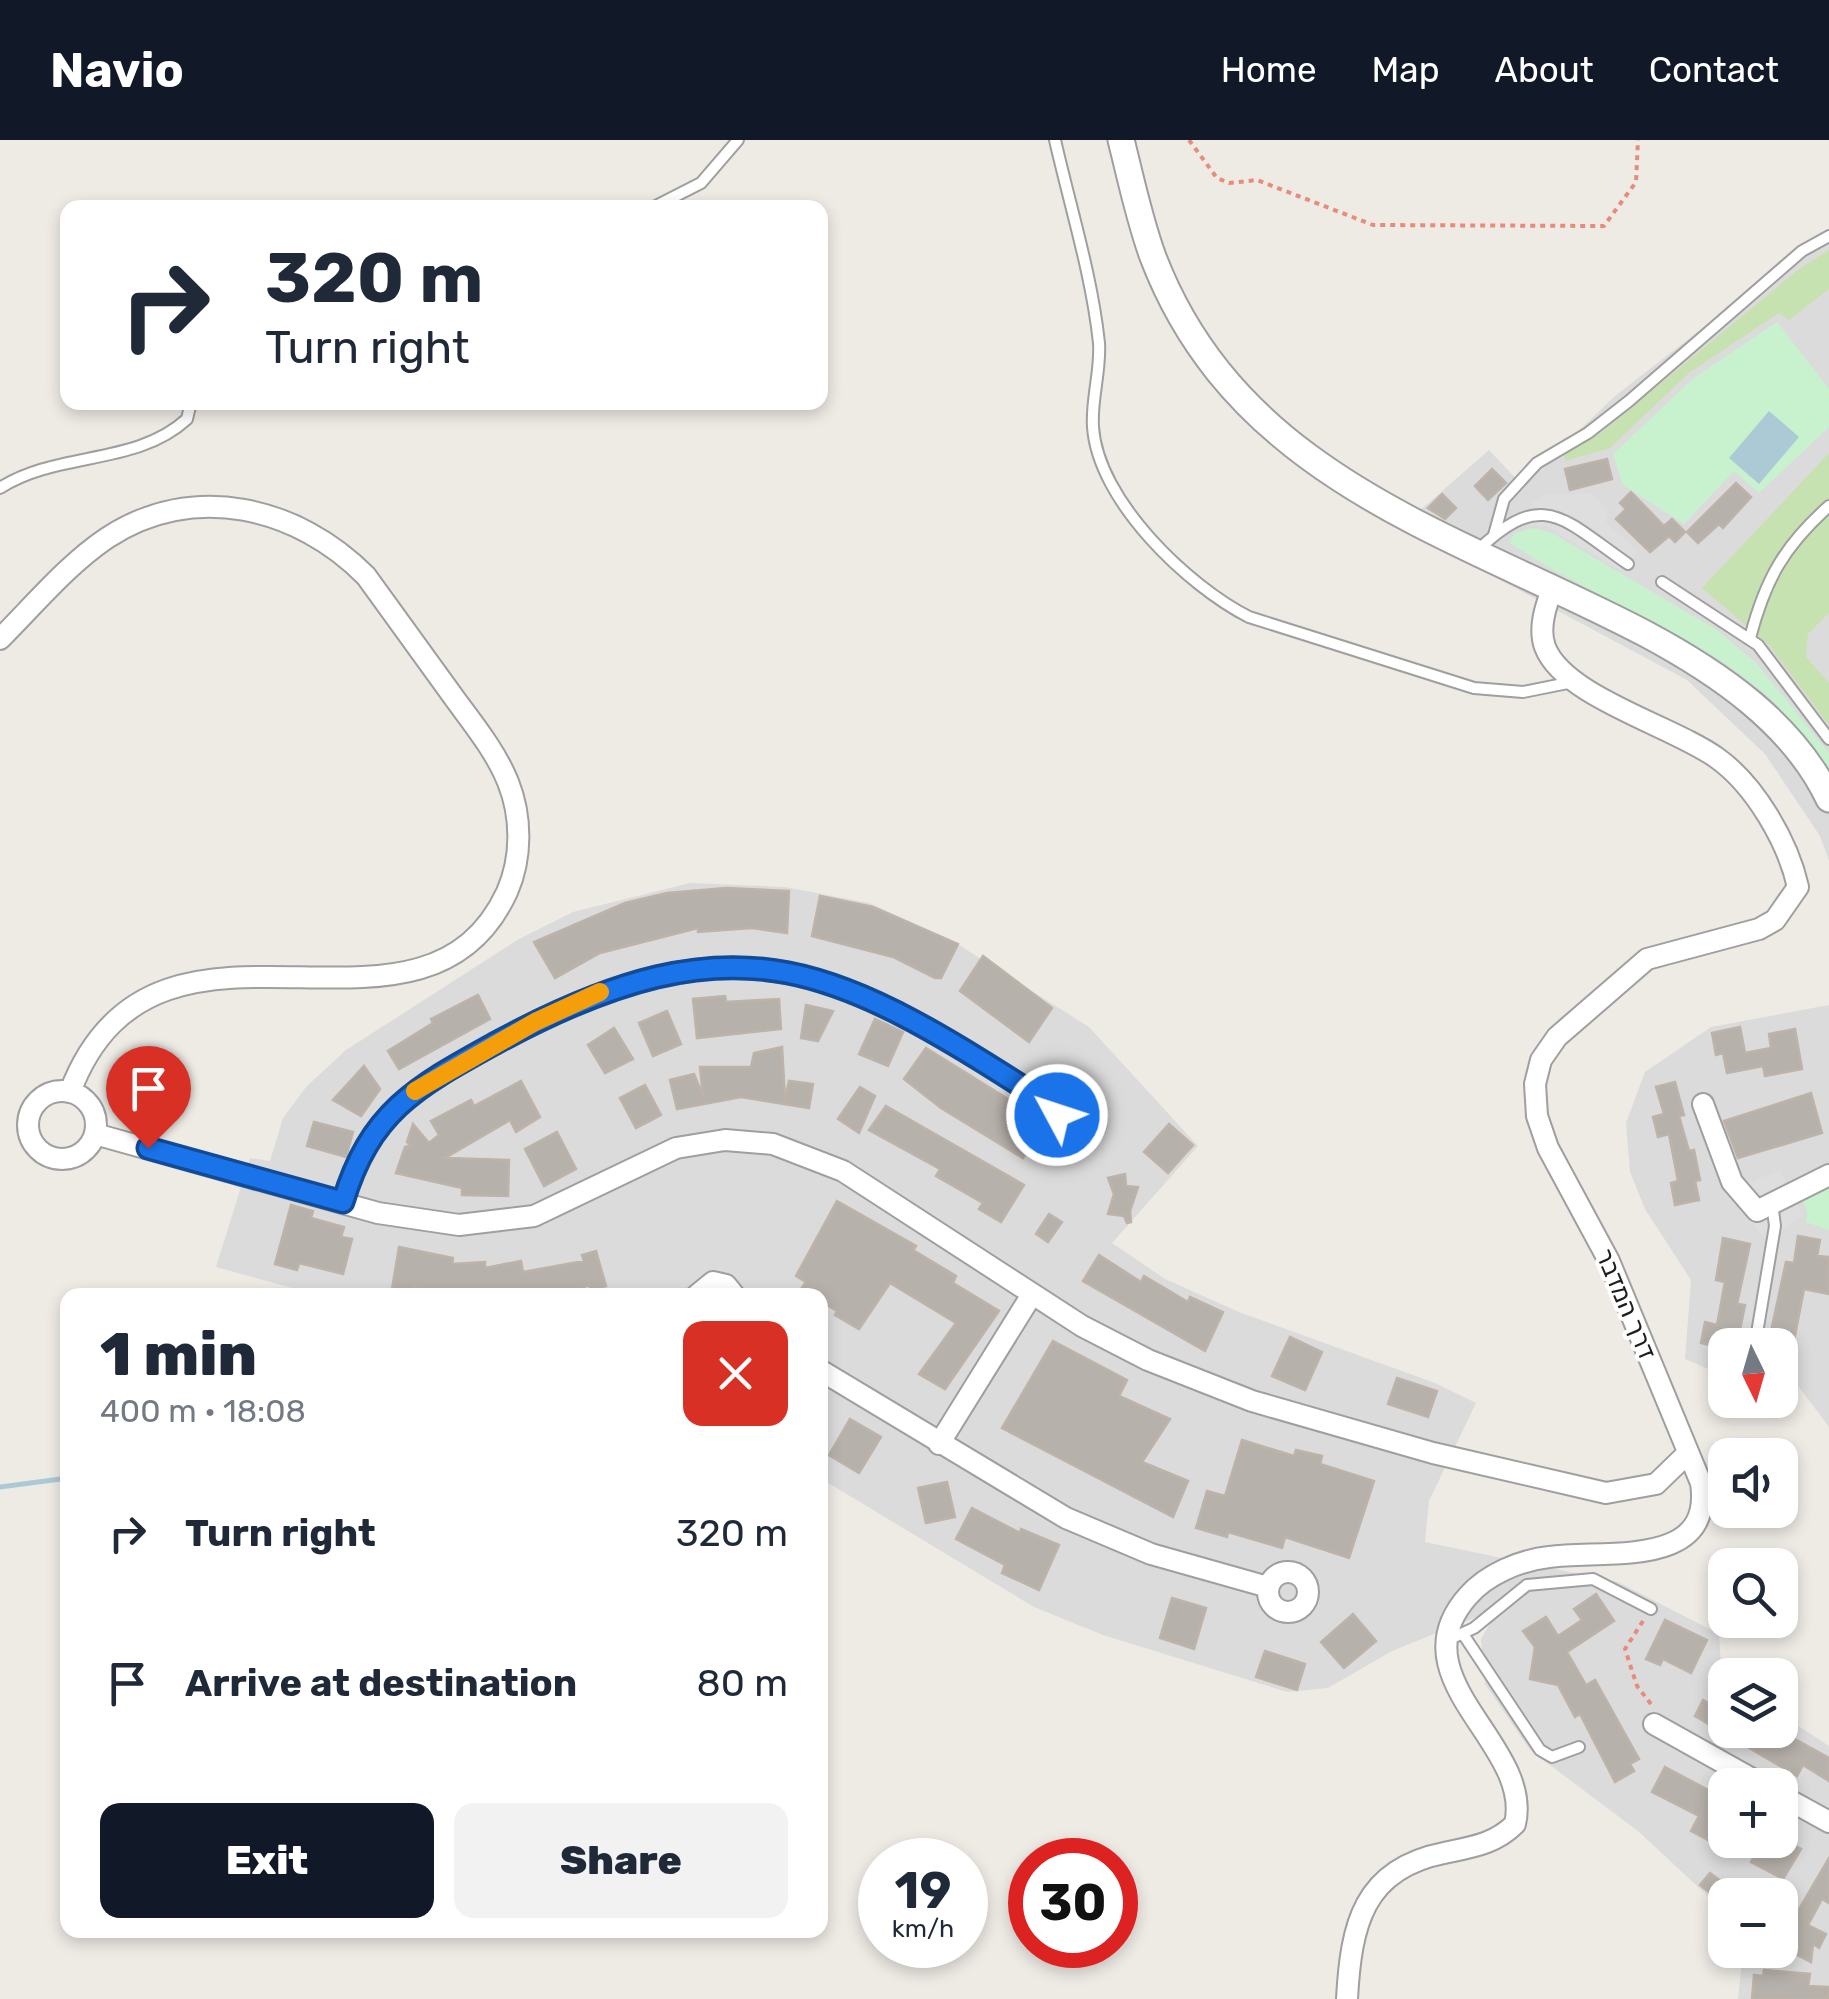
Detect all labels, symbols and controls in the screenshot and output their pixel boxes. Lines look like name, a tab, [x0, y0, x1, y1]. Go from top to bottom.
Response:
text: Navio	[50, 42, 184, 99]
text: Home	[1221, 49, 1317, 91]
text: Map	[1372, 49, 1440, 91]
text: About	[1495, 49, 1594, 91]
text: Contact	[1649, 49, 1779, 91]
text: 320 m	[265, 237, 483, 320]
icon: right	[100, 240, 230, 370]
text: Turn right	[265, 321, 469, 374]
pin	[106, 1046, 191, 1149]
icon: arrive	[121, 1061, 176, 1116]
position arrow	[1005, 1063, 1109, 1167]
street label: דרך המדבר	[1590, 1244, 1662, 1364]
text: 1 min	[100, 1319, 257, 1390]
button: close	[683, 1321, 788, 1426]
north arrow	[1708, 1328, 1798, 1418]
map controls	[1708, 1328, 1798, 1968]
text: 400 m · 18:08	[100, 1392, 306, 1430]
button: sound	[1708, 1438, 1798, 1528]
icon: right	[100, 1506, 155, 1561]
text: Turn right	[185, 1510, 376, 1556]
text: 320 m	[676, 1510, 788, 1556]
button: search	[1708, 1548, 1798, 1638]
icon: arrive	[100, 1656, 155, 1711]
button: layers	[1708, 1658, 1798, 1748]
text: Arrive at destination	[185, 1660, 577, 1706]
text: 80 m	[697, 1660, 788, 1706]
button: +	[1708, 1768, 1798, 1858]
button: Exit	[100, 1803, 434, 1918]
button: Share	[454, 1803, 788, 1918]
speed limit sign: 30	[1008, 1838, 1138, 1968]
text: 19	[895, 1861, 951, 1921]
button: −	[1708, 1878, 1798, 1968]
text: km/h	[892, 1914, 954, 1943]

